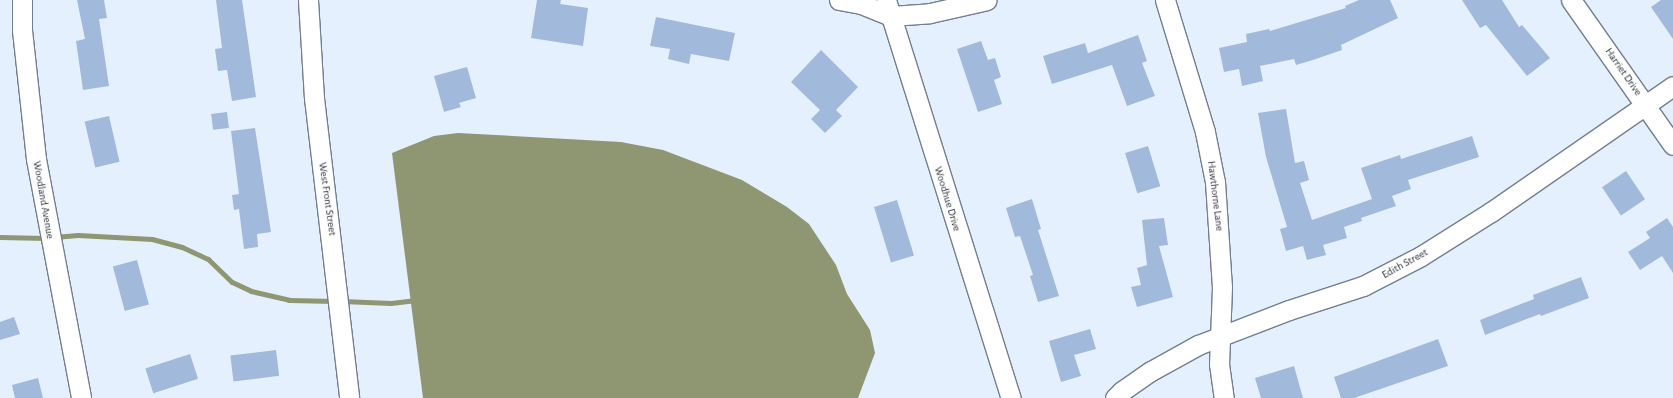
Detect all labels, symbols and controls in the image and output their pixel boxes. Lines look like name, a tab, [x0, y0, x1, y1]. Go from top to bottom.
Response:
street label: Harriet Drive	[1602, 46, 1644, 98]
street label: Woodland Avenue	[30, 160, 56, 240]
street label: Hawthorne Lane	[1204, 160, 1226, 232]
street label: West Front Street	[315, 161, 339, 237]
street label: Woodhue Drive	[931, 165, 963, 233]
street label: Edith Street	[1380, 246, 1430, 282]

